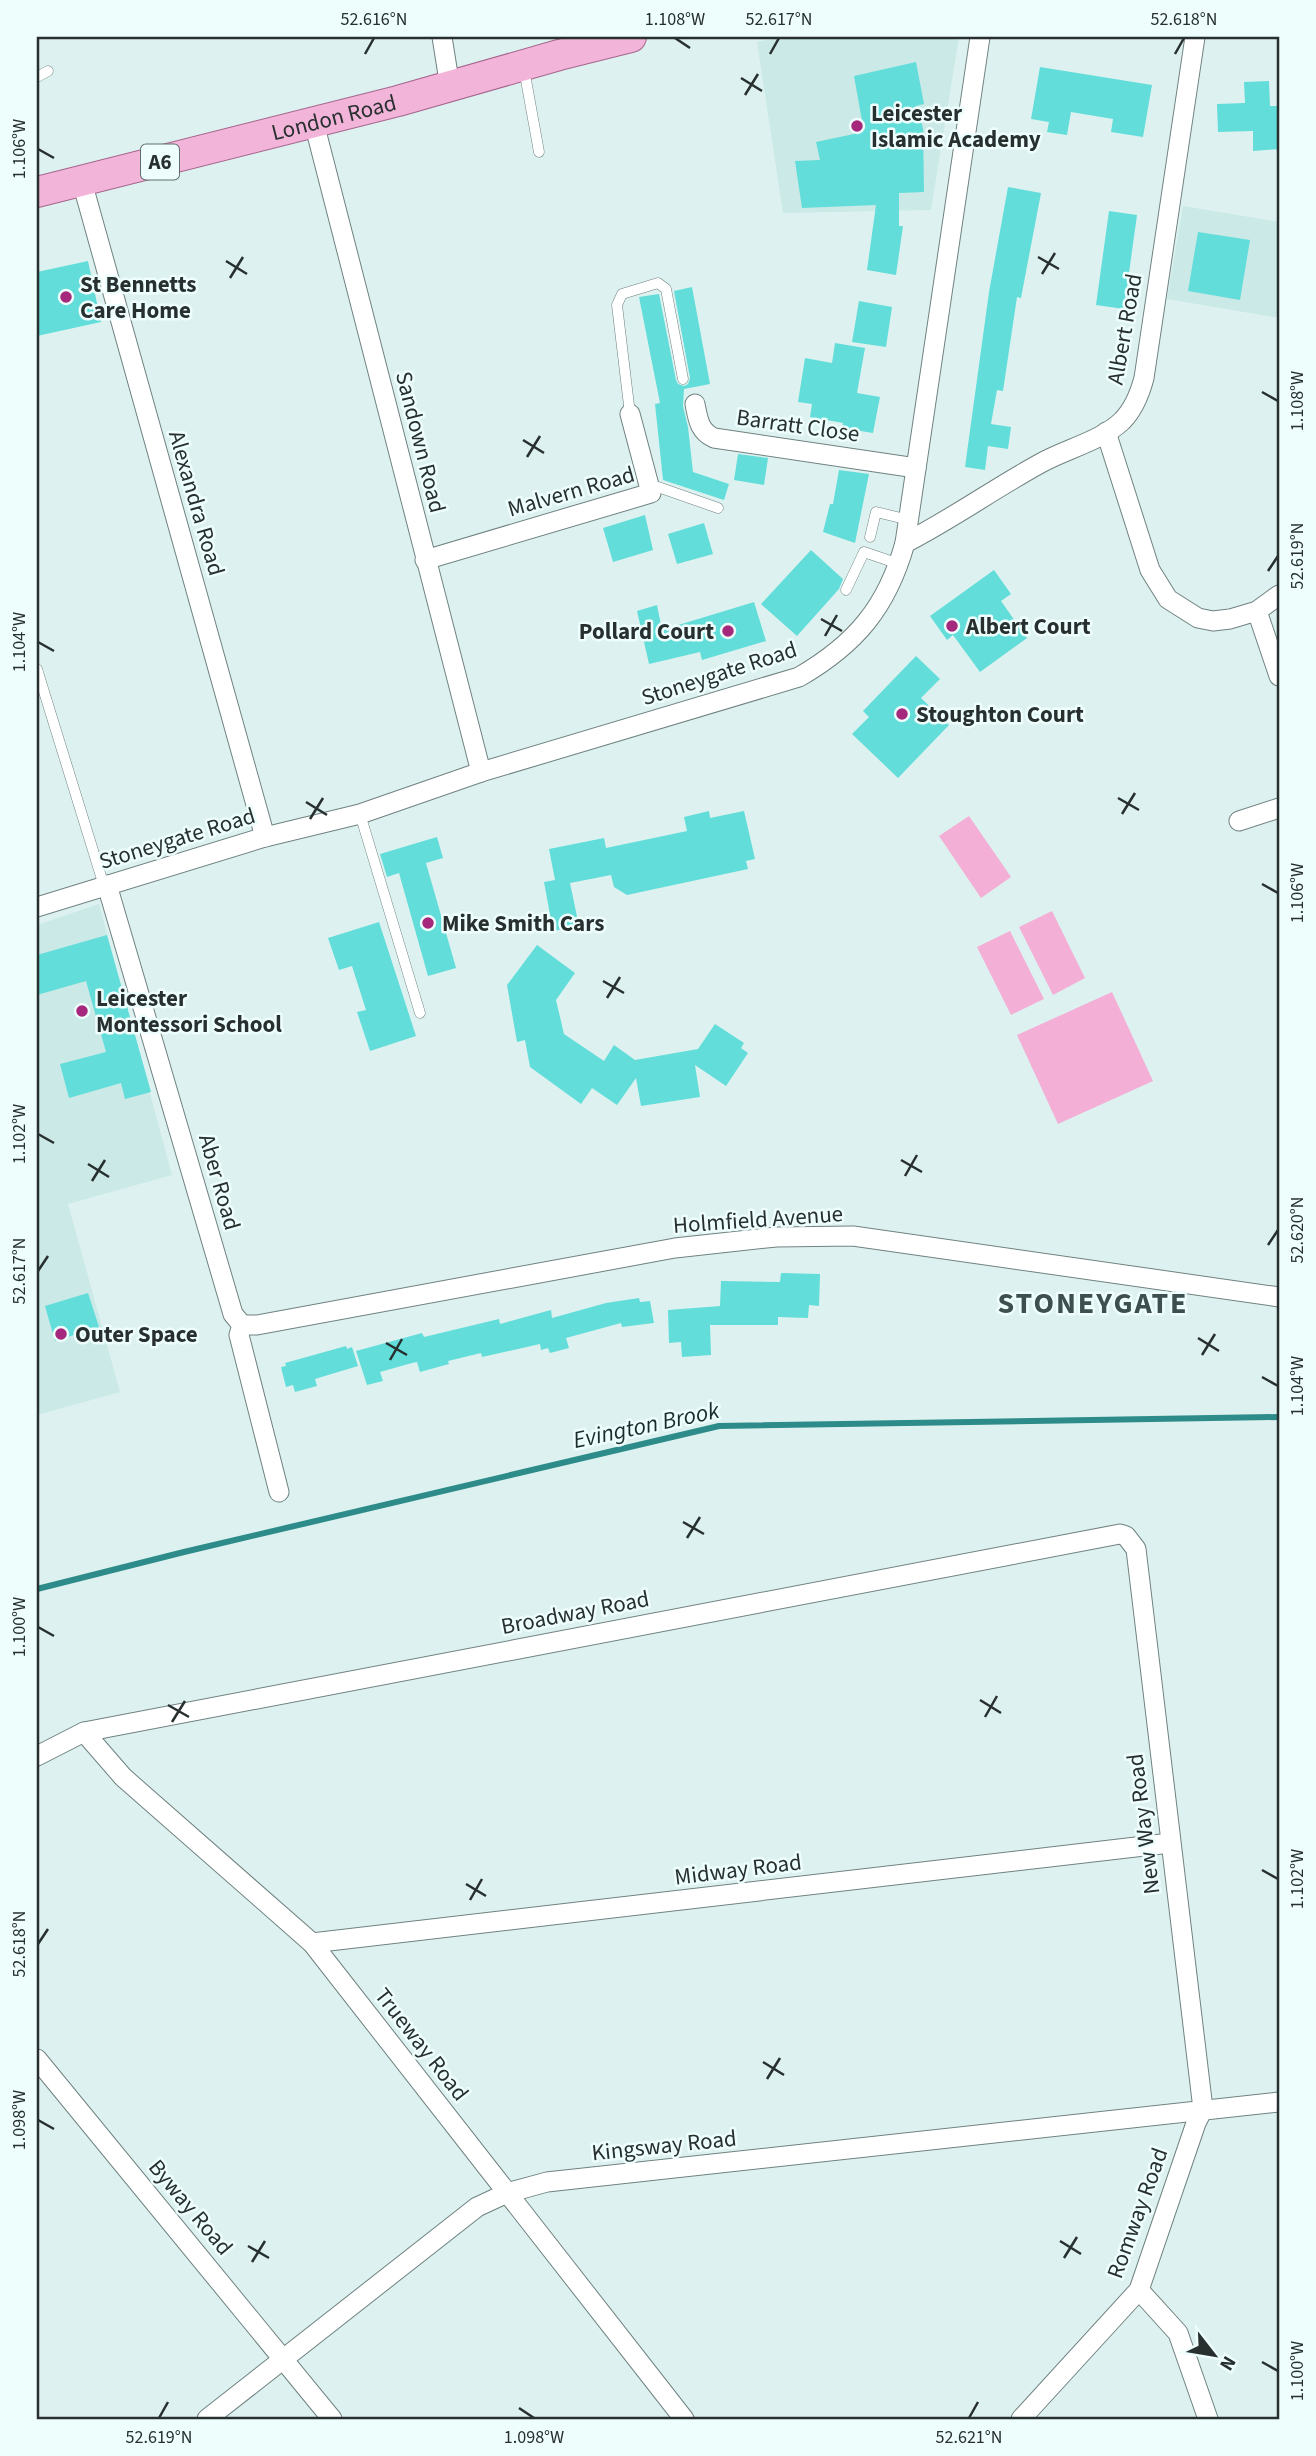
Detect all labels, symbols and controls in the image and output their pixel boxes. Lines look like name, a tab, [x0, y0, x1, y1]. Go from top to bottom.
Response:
text: 52.616°N	[341, 7, 407, 32]
text: 1.108°W	[645, 7, 705, 32]
text: 52.617°N	[746, 7, 812, 32]
text: 52.618°N	[1151, 7, 1217, 32]
street label: London Road	[268, 86, 400, 149]
place label: Leicester Islamic Academy	[871, 97, 1041, 156]
marker: Leicester Islamic Academy	[849, 118, 865, 134]
text: 1.106°W	[7, 119, 32, 179]
road number: A6	[141, 144, 179, 180]
place label: St Bennetts Care Home	[80, 268, 197, 327]
street label: Albert Road	[1099, 271, 1150, 387]
marker: St Bennetts Care Home	[58, 289, 74, 305]
street label: Sandown Road	[387, 368, 454, 516]
text: 1.108°W	[1285, 371, 1310, 431]
street label: Barratt Close	[734, 401, 862, 450]
street label: Alexandra Road	[160, 427, 233, 580]
street label: Malvern Road	[504, 458, 639, 525]
text: 52.619°N	[1285, 523, 1310, 589]
place label: Albert Court	[965, 610, 1091, 643]
text: 1.104°W	[7, 612, 32, 672]
place label: Pollard Court	[579, 615, 714, 648]
marker: Albert Court	[944, 618, 960, 634]
marker: Pollard Court	[720, 623, 736, 639]
street label: Stoneygate Road	[637, 633, 801, 714]
place label: Stoughton Court	[916, 698, 1084, 731]
marker: Stoughton Court	[894, 706, 910, 722]
street label: Stoneygate Road	[95, 799, 259, 878]
text: 1.106°W	[1285, 863, 1310, 923]
place label: Mike Smith Cars	[442, 907, 604, 940]
marker: Mike Smith Cars	[420, 915, 436, 931]
place label: Leicester Montessori School	[96, 982, 282, 1041]
marker: Leicester Montessori School	[74, 1003, 90, 1019]
text: 1.102°W	[7, 1104, 32, 1164]
street label: Aber Road	[190, 1130, 249, 1234]
street label: Holmfield Avenue	[672, 1197, 844, 1242]
text: 52.620°N	[1285, 1197, 1310, 1263]
text: 52.617°N	[7, 1238, 32, 1304]
district label: STONEYGATE	[997, 1282, 1189, 1325]
place label: Outer Space	[75, 1318, 198, 1351]
marker: Outer Space	[53, 1326, 69, 1342]
text: 1.104°W	[1285, 1356, 1310, 1416]
water label: Evington Brook	[570, 1393, 723, 1458]
street label: Broadway Road	[498, 1582, 652, 1643]
text: 1.100°W	[7, 1597, 32, 1657]
street label: New Way Road	[1118, 1752, 1168, 1896]
street label: Midway Road	[673, 1845, 803, 1894]
text: 1.102°W	[1285, 1849, 1310, 1909]
text: 52.618°N	[7, 1911, 32, 1977]
street label: Trueway Road	[367, 1981, 476, 2108]
text: 1.098°W	[7, 2090, 32, 2150]
street label: Kingsway Road	[590, 2121, 738, 2170]
street label: Romway Road	[1099, 2143, 1176, 2283]
street label: Byway Road	[141, 2152, 241, 2263]
north arrow	[1180, 2320, 1250, 2390]
text: 1.100°W	[1285, 2341, 1310, 2401]
text: N	[1212, 2351, 1242, 2375]
text: 52.619°N	[126, 2425, 192, 2450]
text: 1.098°W	[504, 2425, 564, 2450]
text: 52.621°N	[936, 2425, 1002, 2450]

